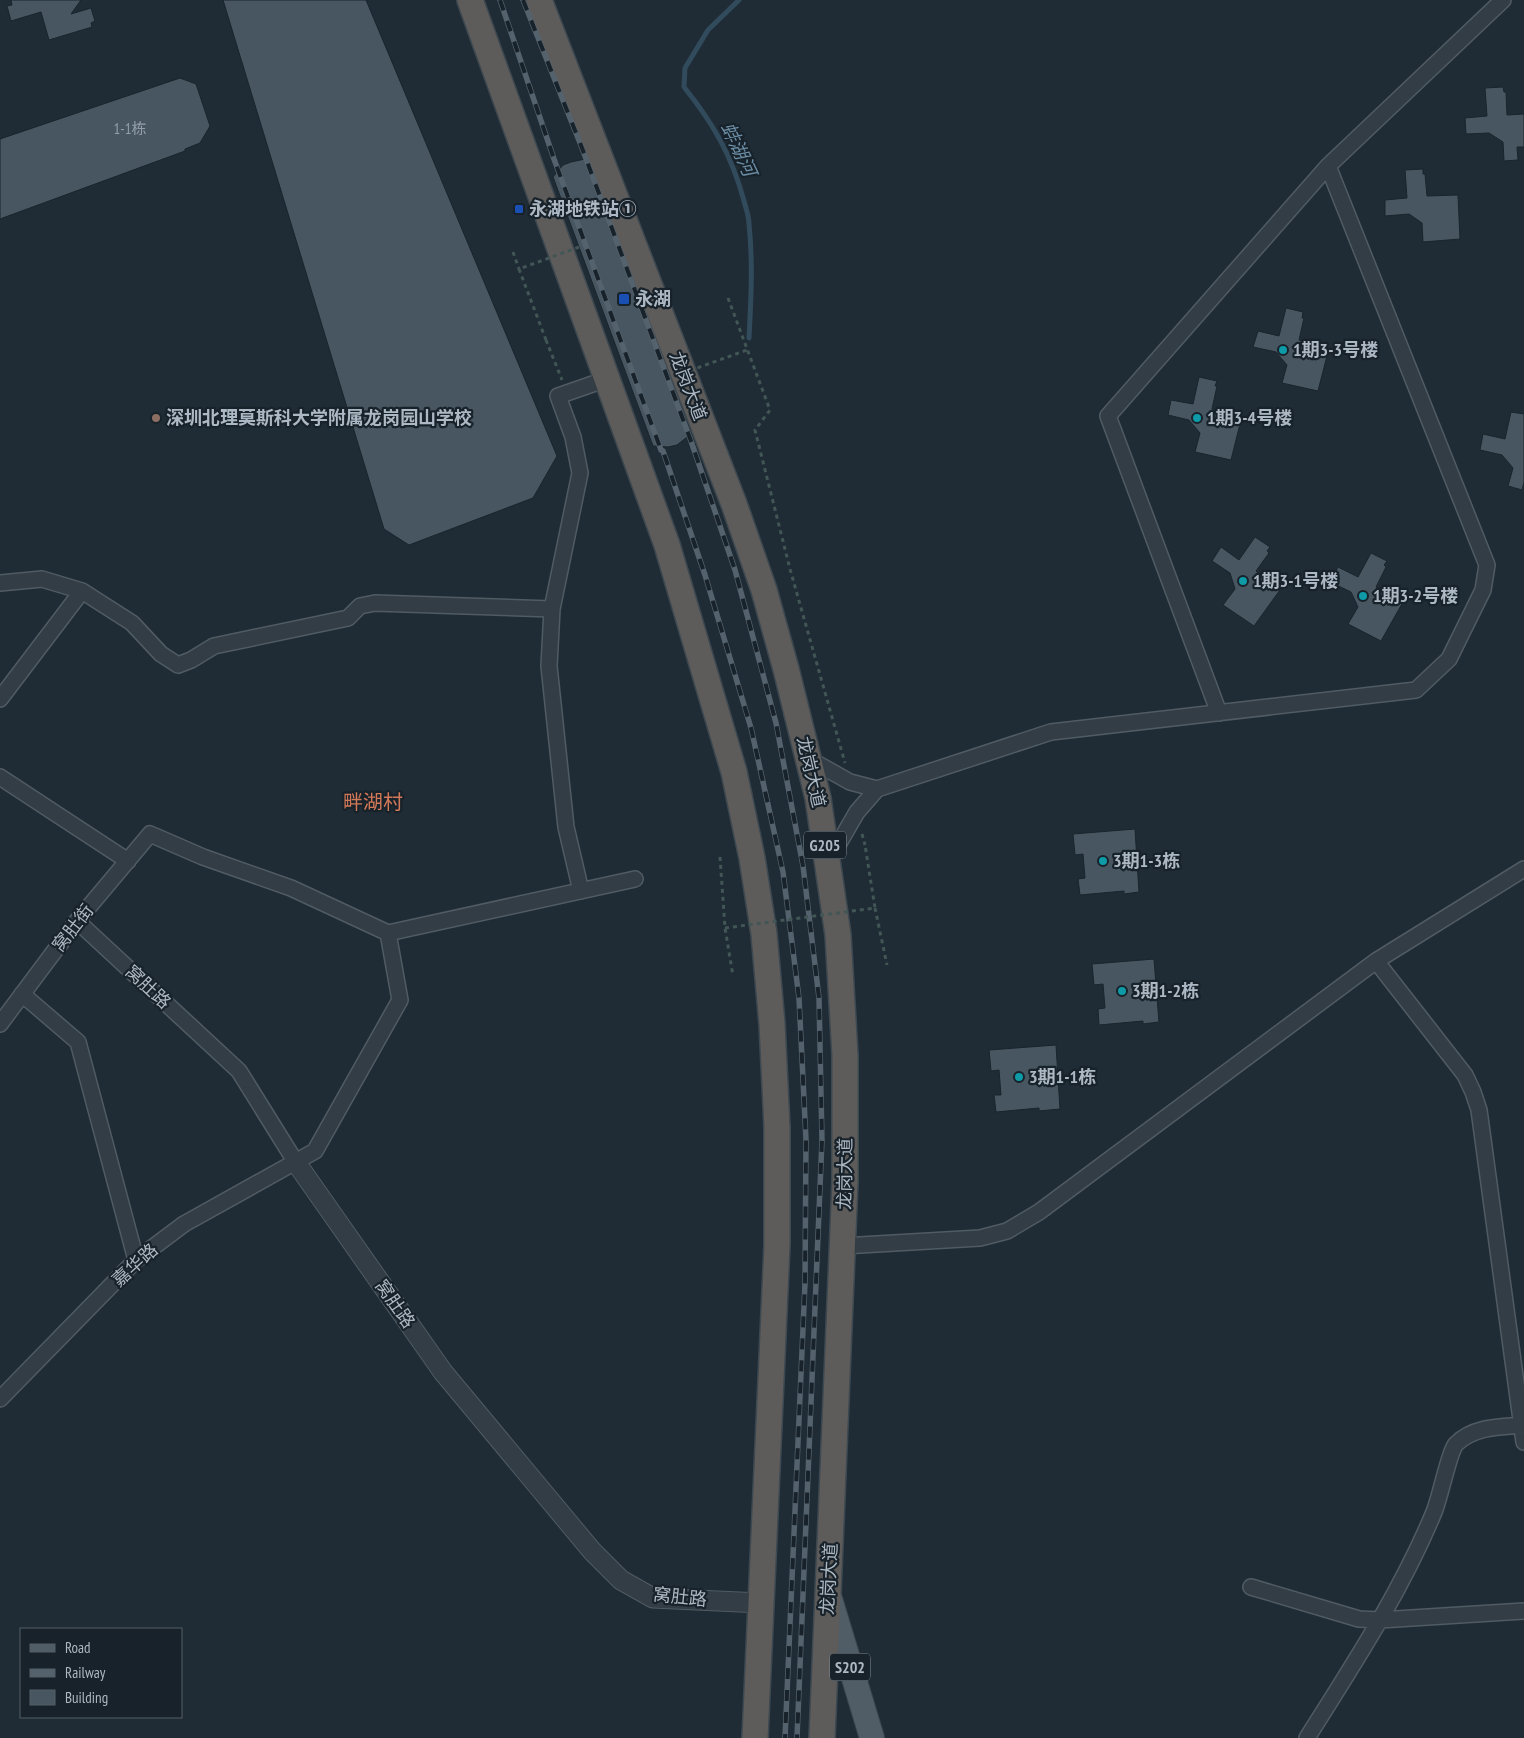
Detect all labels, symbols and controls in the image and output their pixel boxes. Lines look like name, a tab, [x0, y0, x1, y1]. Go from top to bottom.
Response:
water label: 蚌湖河	[716, 118, 764, 184]
house number: 1-1栋	[114, 119, 146, 138]
place label: 永湖地铁站①	[529, 197, 637, 220]
marker: 永湖地铁站①	[513, 203, 525, 215]
place label: 永湖	[635, 287, 671, 310]
marker: 永湖	[617, 292, 631, 306]
place label: 1期3-3号楼	[1293, 338, 1378, 361]
marker: 1期3-3号楼	[1277, 344, 1289, 356]
street label: 龙岗大道	[665, 348, 712, 424]
place label: 深圳北理莫斯科大学附属龙岗园山学校	[166, 406, 472, 429]
place label: 1期3-4号楼	[1207, 406, 1292, 429]
marker: 深圳北理莫斯科大学附属龙岗园山学校	[150, 412, 162, 424]
marker: 1期3-4号楼	[1191, 412, 1203, 424]
place label: 1期3-1号楼	[1253, 569, 1338, 592]
marker: 1期3-1号楼	[1237, 575, 1249, 587]
place label: 1期3-2号楼	[1373, 584, 1458, 607]
marker: 1期3-2号楼	[1357, 590, 1369, 602]
street label: 龙岗大道	[792, 734, 831, 810]
district label: 畔湖村	[343, 789, 403, 815]
road number: G205	[804, 832, 846, 858]
place label: 3期1-3栋	[1113, 849, 1180, 872]
marker: 3期1-3栋	[1097, 855, 1109, 867]
street label: 窝肚街	[47, 899, 98, 956]
street label: 窝肚路	[121, 960, 176, 1013]
place label: 3期1-2栋	[1132, 979, 1199, 1002]
marker: 3期1-2栋	[1116, 985, 1128, 997]
place label: 3期1-1栋	[1029, 1065, 1096, 1088]
marker: 3期1-1栋	[1013, 1071, 1025, 1083]
street label: 龙岗大道	[832, 1138, 857, 1210]
street label: 嘉华路	[107, 1238, 162, 1291]
street label: 窝肚路	[371, 1275, 420, 1332]
street label: 龙岗大道	[815, 1542, 842, 1616]
street label: 窝肚路	[652, 1582, 708, 1611]
legend	[20, 1628, 182, 1718]
text: Road	[65, 1638, 91, 1657]
road number: S202	[830, 1654, 870, 1680]
text: Railway	[65, 1663, 106, 1682]
text: Building	[65, 1688, 108, 1707]

